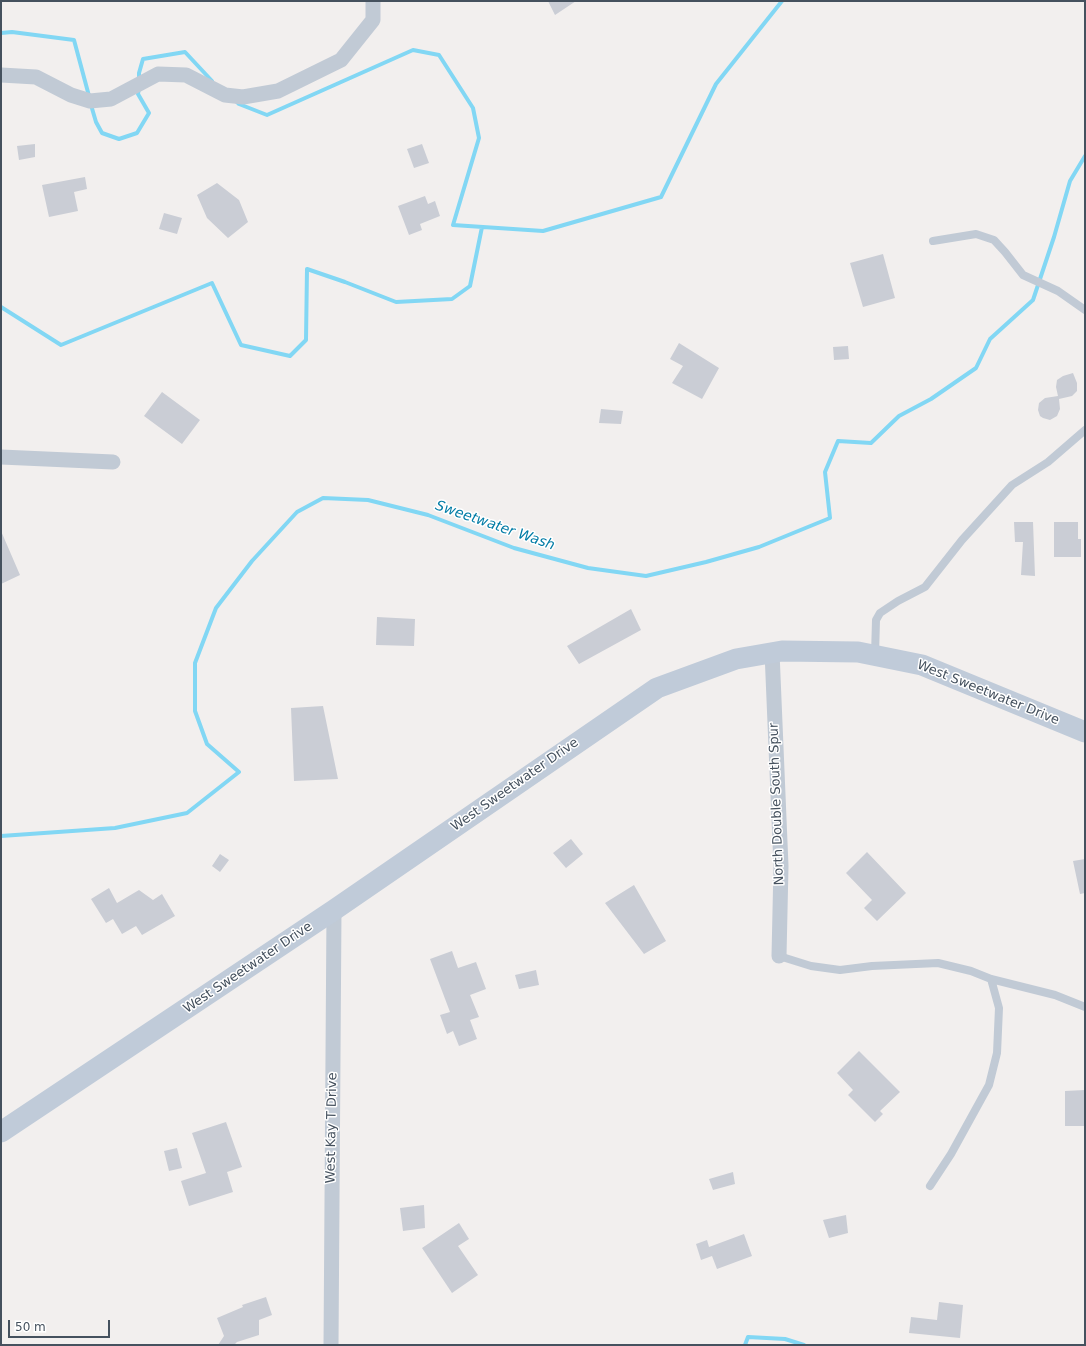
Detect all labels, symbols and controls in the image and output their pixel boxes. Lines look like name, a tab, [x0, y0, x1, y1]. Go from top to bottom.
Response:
water label: Sweetwater Wash	[433, 498, 557, 554]
street label: West Sweetwater Drive	[915, 657, 1061, 729]
street label: North Double South Spur	[766, 722, 788, 886]
street label: West Sweetwater Drive	[448, 735, 582, 835]
street label: West Sweetwater Drive	[181, 919, 315, 1017]
street label: West Kay T Drive	[323, 1072, 341, 1184]
scale bar	[10, 1312, 112, 1338]
text: 50 m	[15, 1320, 46, 1334]

